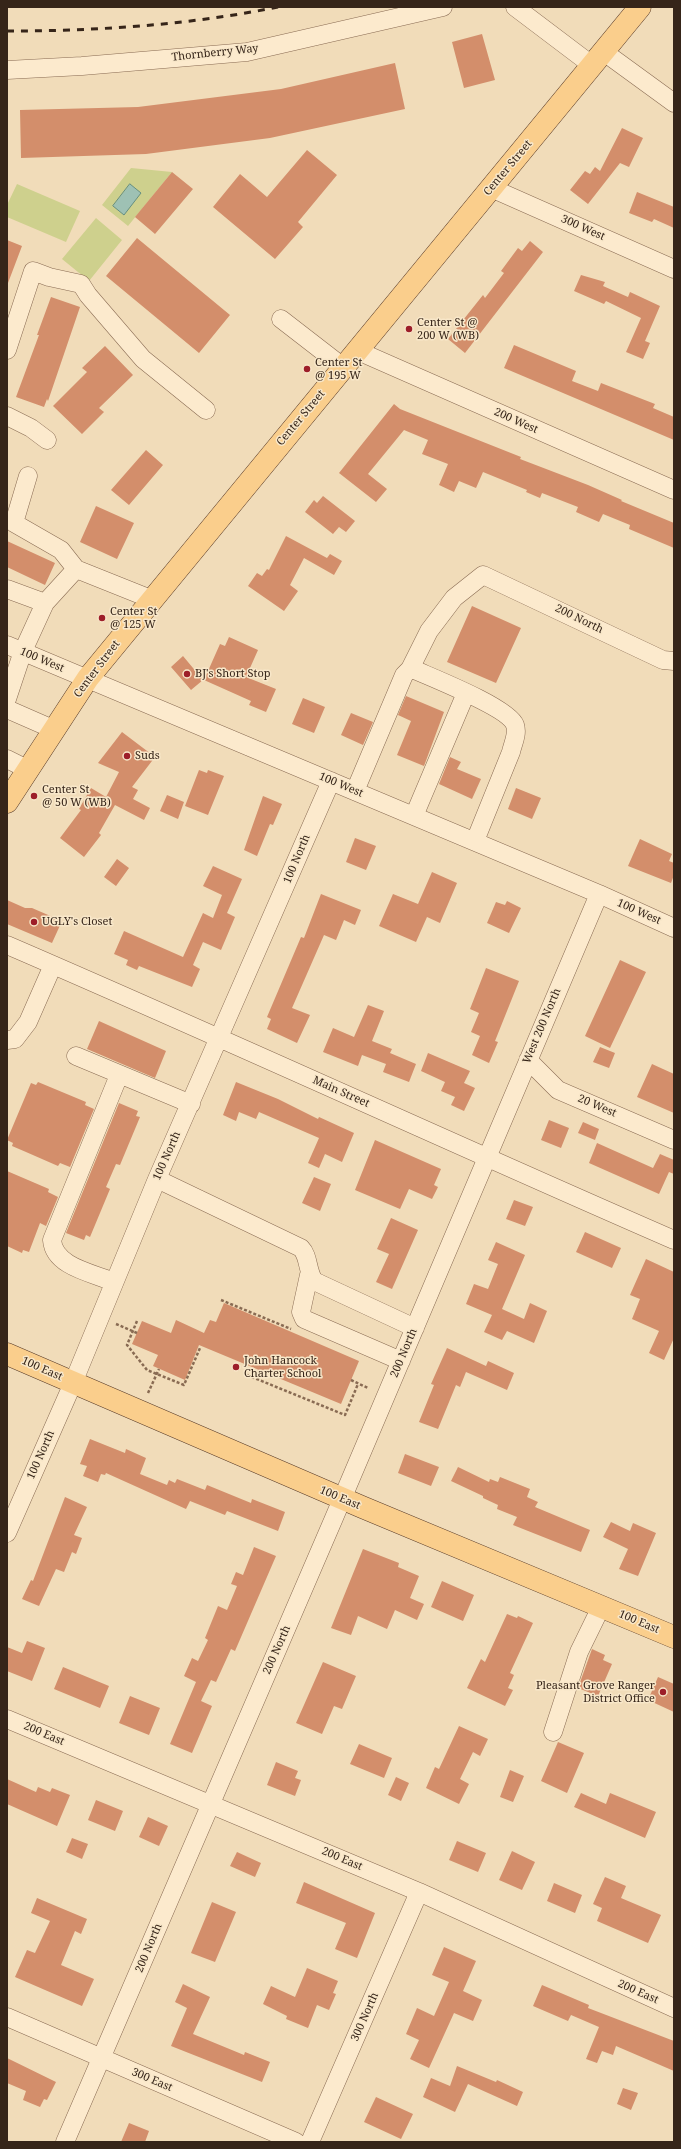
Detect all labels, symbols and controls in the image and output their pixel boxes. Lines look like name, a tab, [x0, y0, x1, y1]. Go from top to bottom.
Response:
street label: Thornberry Way	[171, 42, 259, 64]
street label: Center Street	[481, 138, 535, 198]
street label: 300 West	[559, 212, 607, 244]
place label: Center St @ 200 W (WB)	[417, 316, 479, 342]
marker: Center St @ 200 W (WB)	[404, 324, 414, 334]
place label: Center St @ 195 W	[315, 356, 362, 382]
marker: Center St @ 195 W	[302, 364, 312, 374]
street label: Center Street	[274, 388, 328, 448]
street label: 200 West	[492, 405, 540, 437]
street label: 200 North	[553, 602, 605, 636]
place label: Center St @ 125 W	[110, 605, 157, 631]
marker: Center St @ 125 W	[97, 613, 107, 623]
street label: Center Street	[71, 638, 123, 700]
street label: 100 West	[18, 645, 66, 675]
place label: BJ's Short Stop	[195, 667, 271, 681]
marker: BJ's Short Stop	[182, 669, 192, 679]
place label: Suds	[135, 749, 160, 763]
marker: Suds	[122, 751, 132, 761]
street label: 100 West	[317, 770, 365, 800]
place label: Center St @ 50 W (WB)	[42, 783, 111, 809]
marker: Center St @ 50 W (WB)	[29, 791, 39, 801]
street label: 100 North	[281, 832, 313, 886]
street label: 100 West	[615, 896, 663, 928]
place label: UGLY's Closet	[42, 915, 112, 929]
marker: UGLY's Closet	[29, 917, 39, 927]
street label: West 200 North	[520, 986, 564, 1066]
street label: Main Street	[311, 1074, 371, 1110]
street label: 20 West	[576, 1092, 618, 1120]
street label: 100 North	[150, 1130, 184, 1182]
street label: 200 North	[388, 1326, 420, 1380]
street label: 100 East	[20, 1354, 64, 1384]
place label: John Hancock Charter School	[244, 1354, 321, 1380]
marker: John Hancock Charter School	[231, 1362, 241, 1372]
street label: 100 North	[24, 1429, 58, 1481]
street label: 100 East	[318, 1483, 362, 1513]
street label: 100 East	[617, 1607, 661, 1637]
street label: 200 North	[260, 1624, 294, 1676]
place label: Pleasant Grove Ranger District Office	[536, 1679, 655, 1705]
marker: Pleasant Grove Ranger District Office	[658, 1687, 668, 1697]
street label: 200 East	[22, 1719, 66, 1749]
street label: 200 East	[320, 1844, 364, 1874]
street label: 200 North	[133, 1921, 165, 1975]
street label: 200 East	[616, 1977, 660, 2007]
street label: 300 North	[348, 1991, 382, 2043]
street label: 300 East	[130, 2065, 174, 2095]

